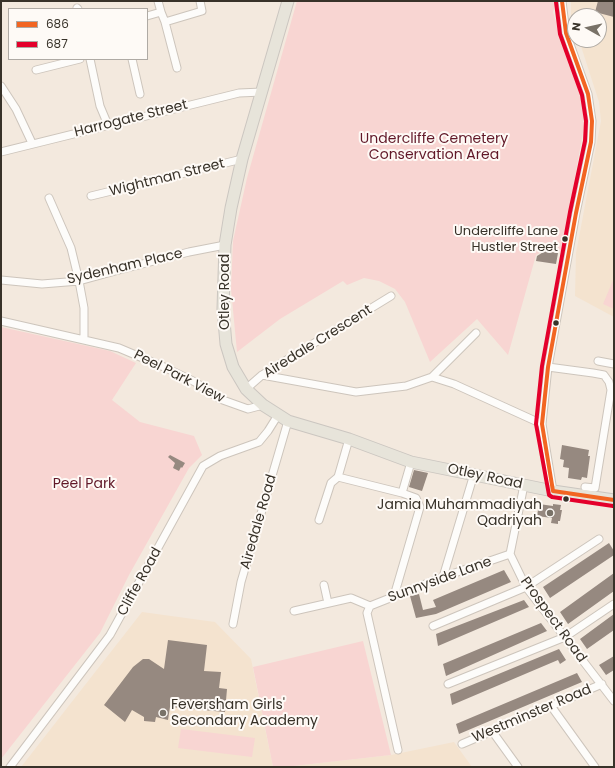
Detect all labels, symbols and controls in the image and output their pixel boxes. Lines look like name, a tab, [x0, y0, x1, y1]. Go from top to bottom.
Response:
legend	[8, 8, 148, 60]
north arrow	[567, 8, 607, 48]
text: 686	[46, 15, 69, 32]
text: N	[568, 21, 585, 32]
text: 687	[46, 35, 68, 52]
street label: Harrogate Street	[73, 97, 189, 141]
park label: Undercliffe Cemetery Conservation Area	[360, 131, 508, 164]
street label: Wightman Street	[108, 156, 226, 200]
place label: Undercliffe Lane Hustler Street	[454, 224, 558, 255]
marker: Undercliffe Lane Hustler Street	[560, 234, 570, 244]
street label: Sydenham Place	[66, 246, 184, 288]
street label: Otley Road	[217, 254, 233, 330]
street label: Airedale Crescent	[261, 302, 375, 382]
unlabelled marker	[551, 318, 561, 328]
street label: Peel Park View	[131, 347, 227, 407]
street label: Otley Road	[446, 461, 524, 493]
street label: Airedale Road	[237, 473, 281, 571]
park label: Peel Park	[53, 476, 115, 492]
unlabelled marker	[561, 494, 571, 504]
place label: Jamia Muhammadiyah Qadriyah	[377, 497, 542, 530]
marker: Jamia Muhammadiyah Qadriyah	[545, 508, 555, 518]
street label: Cliffe Road	[114, 545, 166, 619]
street label: Sunnyside Lane	[386, 554, 494, 606]
street label: Prospect Road	[516, 574, 590, 666]
street label: Westminster Road	[470, 681, 594, 747]
place label: Feversham Girls' Secondary Academy	[171, 697, 318, 730]
marker: Feversham Girls' Secondary Academy	[158, 708, 168, 718]

